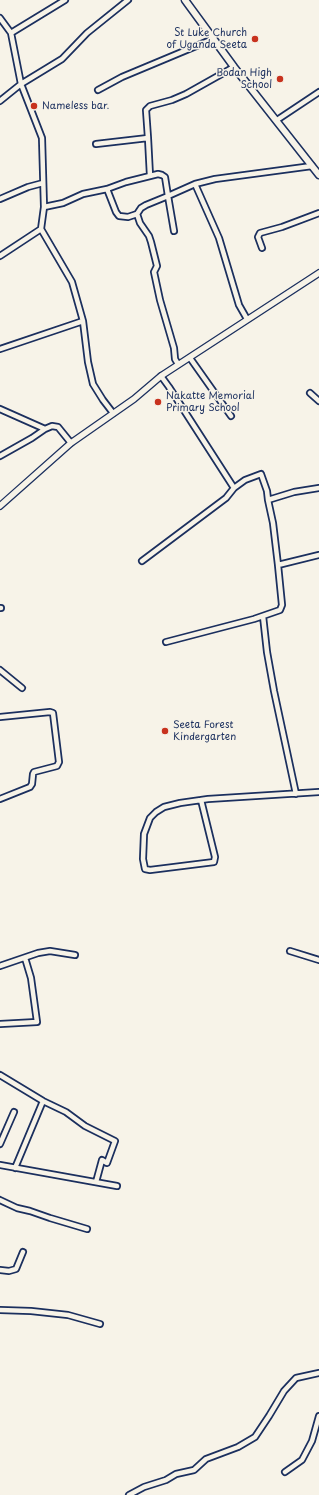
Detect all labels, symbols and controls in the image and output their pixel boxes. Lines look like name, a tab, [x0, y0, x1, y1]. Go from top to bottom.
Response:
place label: St Luke Church of Uganda Seeta	[166, 27, 247, 50]
marker: St Luke Church of Uganda Seeta	[250, 34, 260, 44]
place label: Bodan High School	[216, 67, 272, 90]
marker: Bodan High School	[275, 74, 285, 84]
place label: Nameless bar.	[42, 100, 109, 112]
marker: Nameless bar.	[29, 101, 39, 111]
place label: Nakatte Memorial Primary School	[166, 390, 255, 414]
marker: Nakatte Memorial Primary School	[153, 397, 163, 407]
place label: Seeta Forest Kindergarten	[173, 719, 236, 742]
marker: Seeta Forest Kindergarten	[160, 726, 170, 736]

